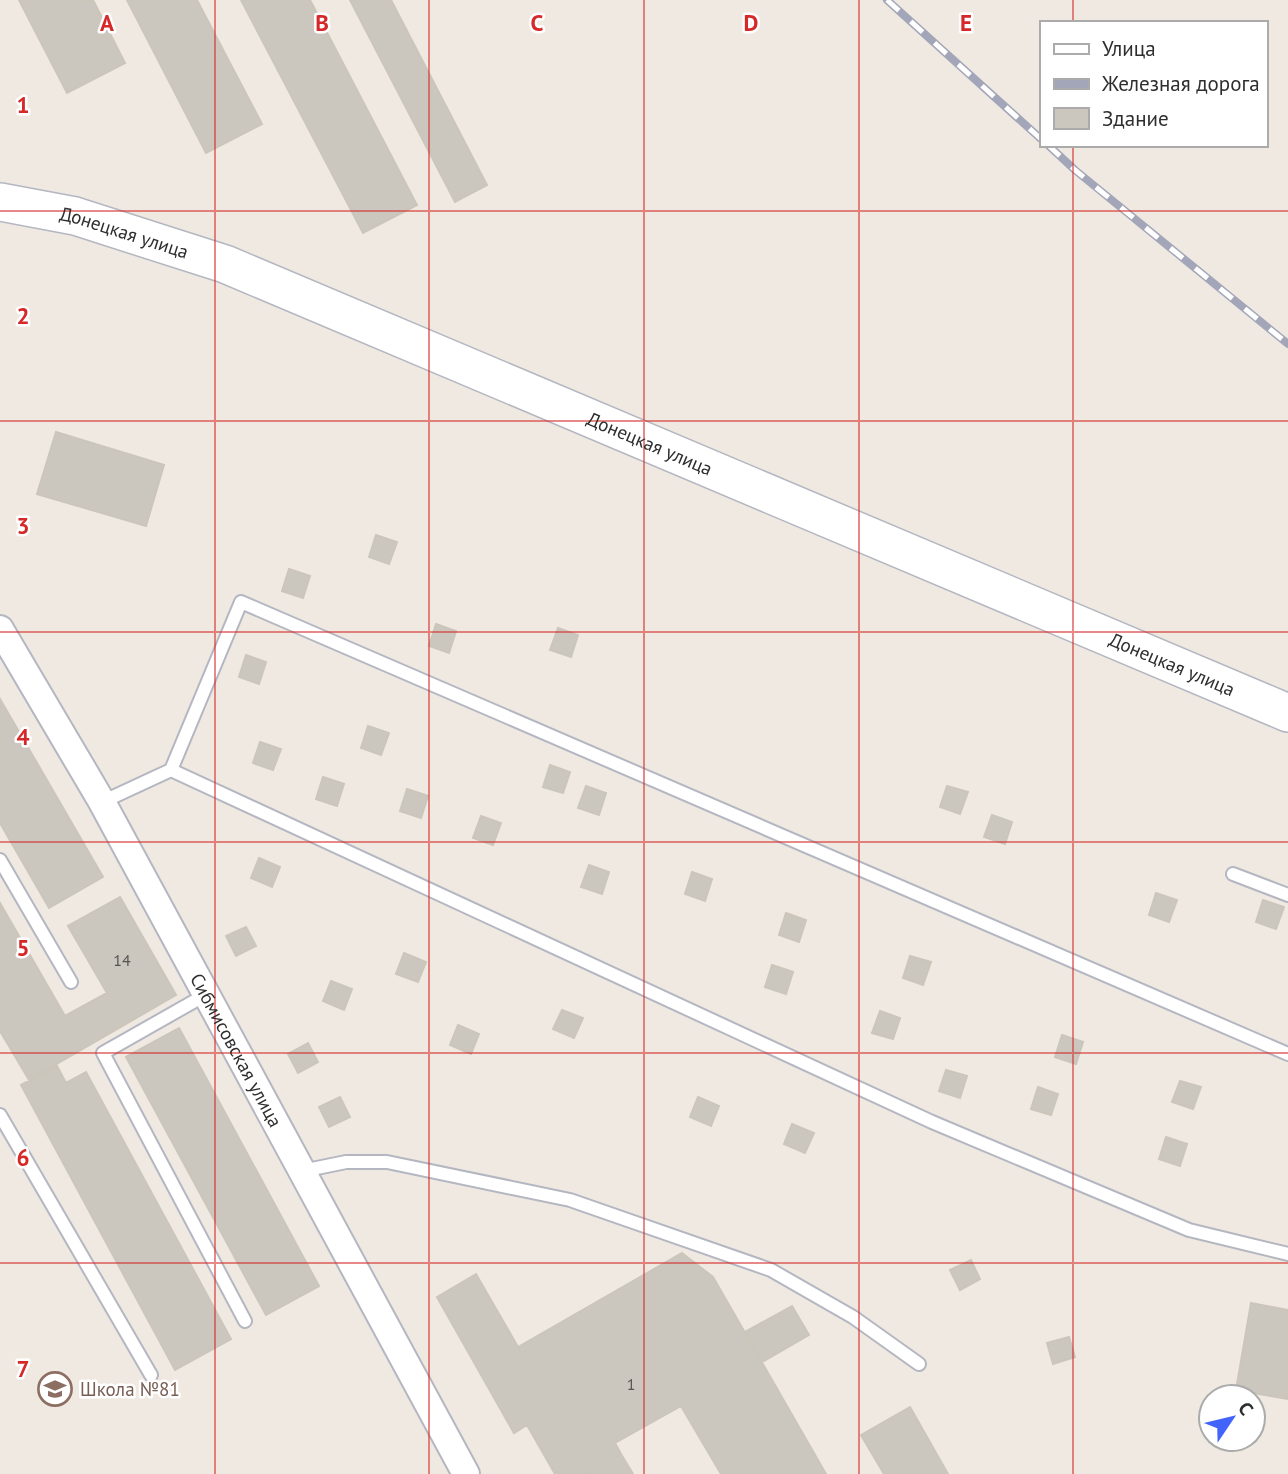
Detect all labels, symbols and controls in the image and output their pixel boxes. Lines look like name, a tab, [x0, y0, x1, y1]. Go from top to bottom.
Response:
text: A	[100, 8, 114, 37]
text: B	[315, 8, 329, 37]
text: C	[531, 8, 544, 37]
text: D	[744, 8, 758, 37]
text: E	[960, 8, 972, 37]
legend	[1040, 21, 1267, 147]
text: Улица	[1102, 35, 1156, 62]
text: Железная дорога	[1101, 70, 1260, 97]
text: 1	[16, 90, 30, 119]
text: Здание	[1102, 105, 1169, 132]
street label: Донецкая улица	[58, 201, 192, 264]
text: 2	[16, 301, 30, 330]
street label: Донецкая улица	[584, 406, 716, 481]
text: 3	[16, 511, 30, 540]
street label: Донецкая улица	[1106, 627, 1239, 701]
text: 4	[16, 722, 30, 751]
text: 5	[16, 933, 30, 962]
house number: 14	[113, 950, 131, 970]
street label: Сибмисовская улица	[185, 969, 288, 1131]
text: 6	[16, 1143, 30, 1172]
text: 7	[16, 1354, 30, 1383]
school or university icon: Школа №81	[36, 1370, 74, 1408]
house number: 1	[627, 1374, 635, 1394]
place label: Школа №81	[80, 1377, 180, 1401]
north arrow	[1197, 1383, 1267, 1453]
text: С	[1233, 1397, 1259, 1420]

